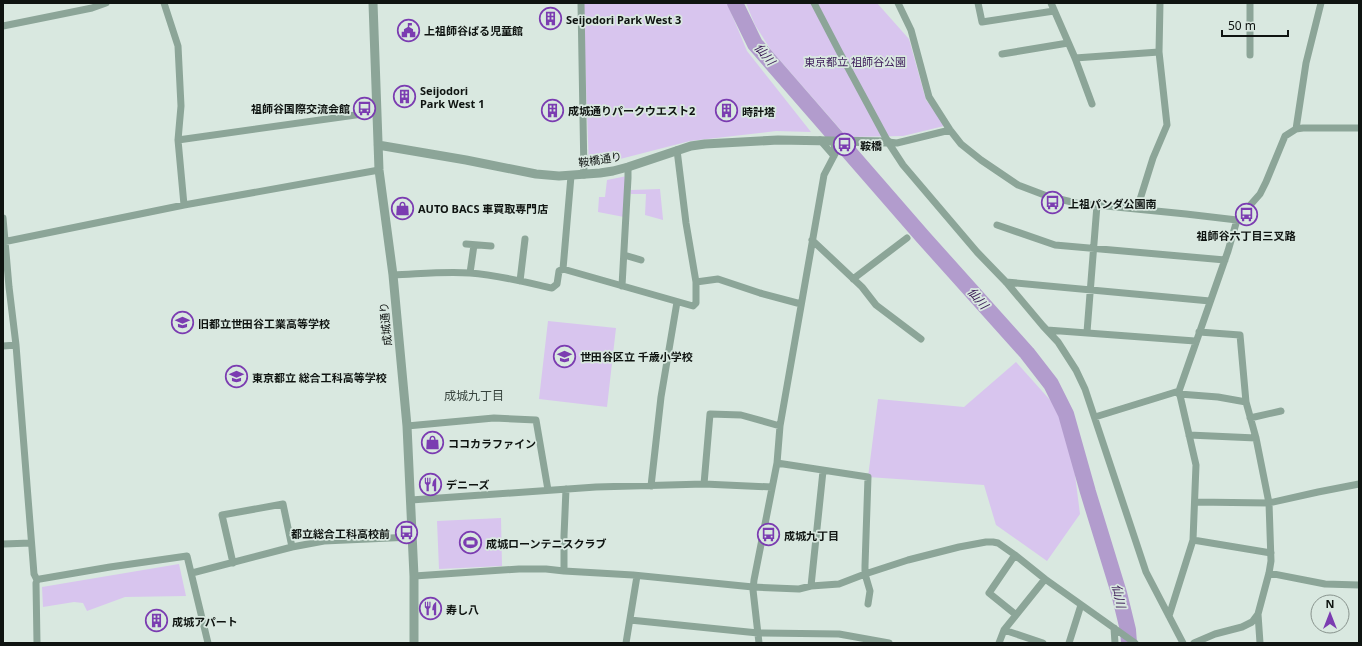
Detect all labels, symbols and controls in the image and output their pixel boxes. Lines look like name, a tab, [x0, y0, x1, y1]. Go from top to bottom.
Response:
building icon: Seijodori Park West 3	[537, 6, 563, 32]
place label: Seijodori Park West 3	[566, 12, 681, 27]
scale bar	[1222, 12, 1288, 38]
public building icon: 上祖師谷ぱる児童館	[396, 17, 422, 43]
text: 50 m	[1228, 17, 1256, 34]
place label: 上祖師谷ぱる児童館	[424, 23, 523, 38]
water label: 仙川	[751, 39, 781, 70]
park label: 東京都立 祖師谷公園	[804, 54, 906, 69]
building icon: Seijodori Park West 1	[391, 83, 417, 109]
place label: Seijodori Park West 1	[420, 83, 484, 111]
bus stop icon: 祖師谷国際交流会館	[352, 95, 378, 121]
building icon: 成城通りパークウエスト2	[539, 97, 565, 123]
building icon: 時計塔	[714, 98, 740, 124]
place label: 祖師谷国際交流会館	[251, 101, 350, 116]
place label: 成城通りパークウエスト2	[568, 103, 695, 118]
place label: 時計塔	[742, 104, 775, 119]
bus stop icon: 鞍橋	[832, 132, 858, 158]
place label: 鞍橋	[860, 138, 882, 153]
street label: 鞍橋通り	[577, 148, 623, 170]
bus stop icon: 上祖パンダ公園南	[1040, 190, 1066, 216]
shop icon: AUTO BACS 車買取専門店	[390, 195, 416, 221]
place label: 上祖パンダ公園南	[1068, 196, 1157, 211]
place label: AUTO BACS 車買取専門店	[418, 201, 548, 216]
bus stop icon: 祖師谷六丁目三叉路	[1233, 202, 1259, 228]
place label: 祖師谷六丁目三叉路	[1197, 228, 1296, 243]
water label: 仙川	[964, 283, 994, 314]
street label: 成城通り	[376, 301, 394, 347]
school or university icon: 旧都立世田谷工業高等学校	[169, 310, 195, 336]
place label: 旧都立世田谷工業高等学校	[198, 316, 330, 331]
school or university icon: 世田谷区立 千歳小学校	[552, 343, 578, 369]
place label: 世田谷区立 千歳小学校	[580, 349, 693, 364]
school or university icon: 東京都立 総合工科高等学校	[223, 364, 249, 390]
place label: 東京都立 総合工科高等学校	[252, 370, 387, 385]
district label: 成城九丁目	[444, 387, 504, 404]
shop icon: ココカラファイン	[419, 430, 445, 456]
place label: ココカラファイン	[448, 436, 536, 451]
restaurant icon: デニーズ	[417, 471, 443, 497]
place label: デニーズ	[446, 477, 489, 492]
bus stop icon: 都立総合工科高校前	[393, 520, 419, 546]
bus stop icon: 成城九丁目	[756, 522, 782, 548]
place label: 都立総合工科高校前	[291, 526, 390, 541]
place label: 成城九丁目	[784, 528, 839, 543]
sports icon: 成城ローンテニスクラブ	[457, 530, 483, 556]
place label: 成城ローンテニスクラブ	[486, 536, 606, 551]
water label: 仙川	[1108, 582, 1130, 612]
north arrow	[1310, 594, 1350, 634]
restaurant icon: 寿し八	[418, 596, 444, 622]
text: N	[1326, 596, 1334, 611]
place label: 寿し八	[446, 602, 479, 617]
building icon: 成城アパート	[143, 608, 169, 634]
place label: 成城アパート	[172, 614, 238, 629]

